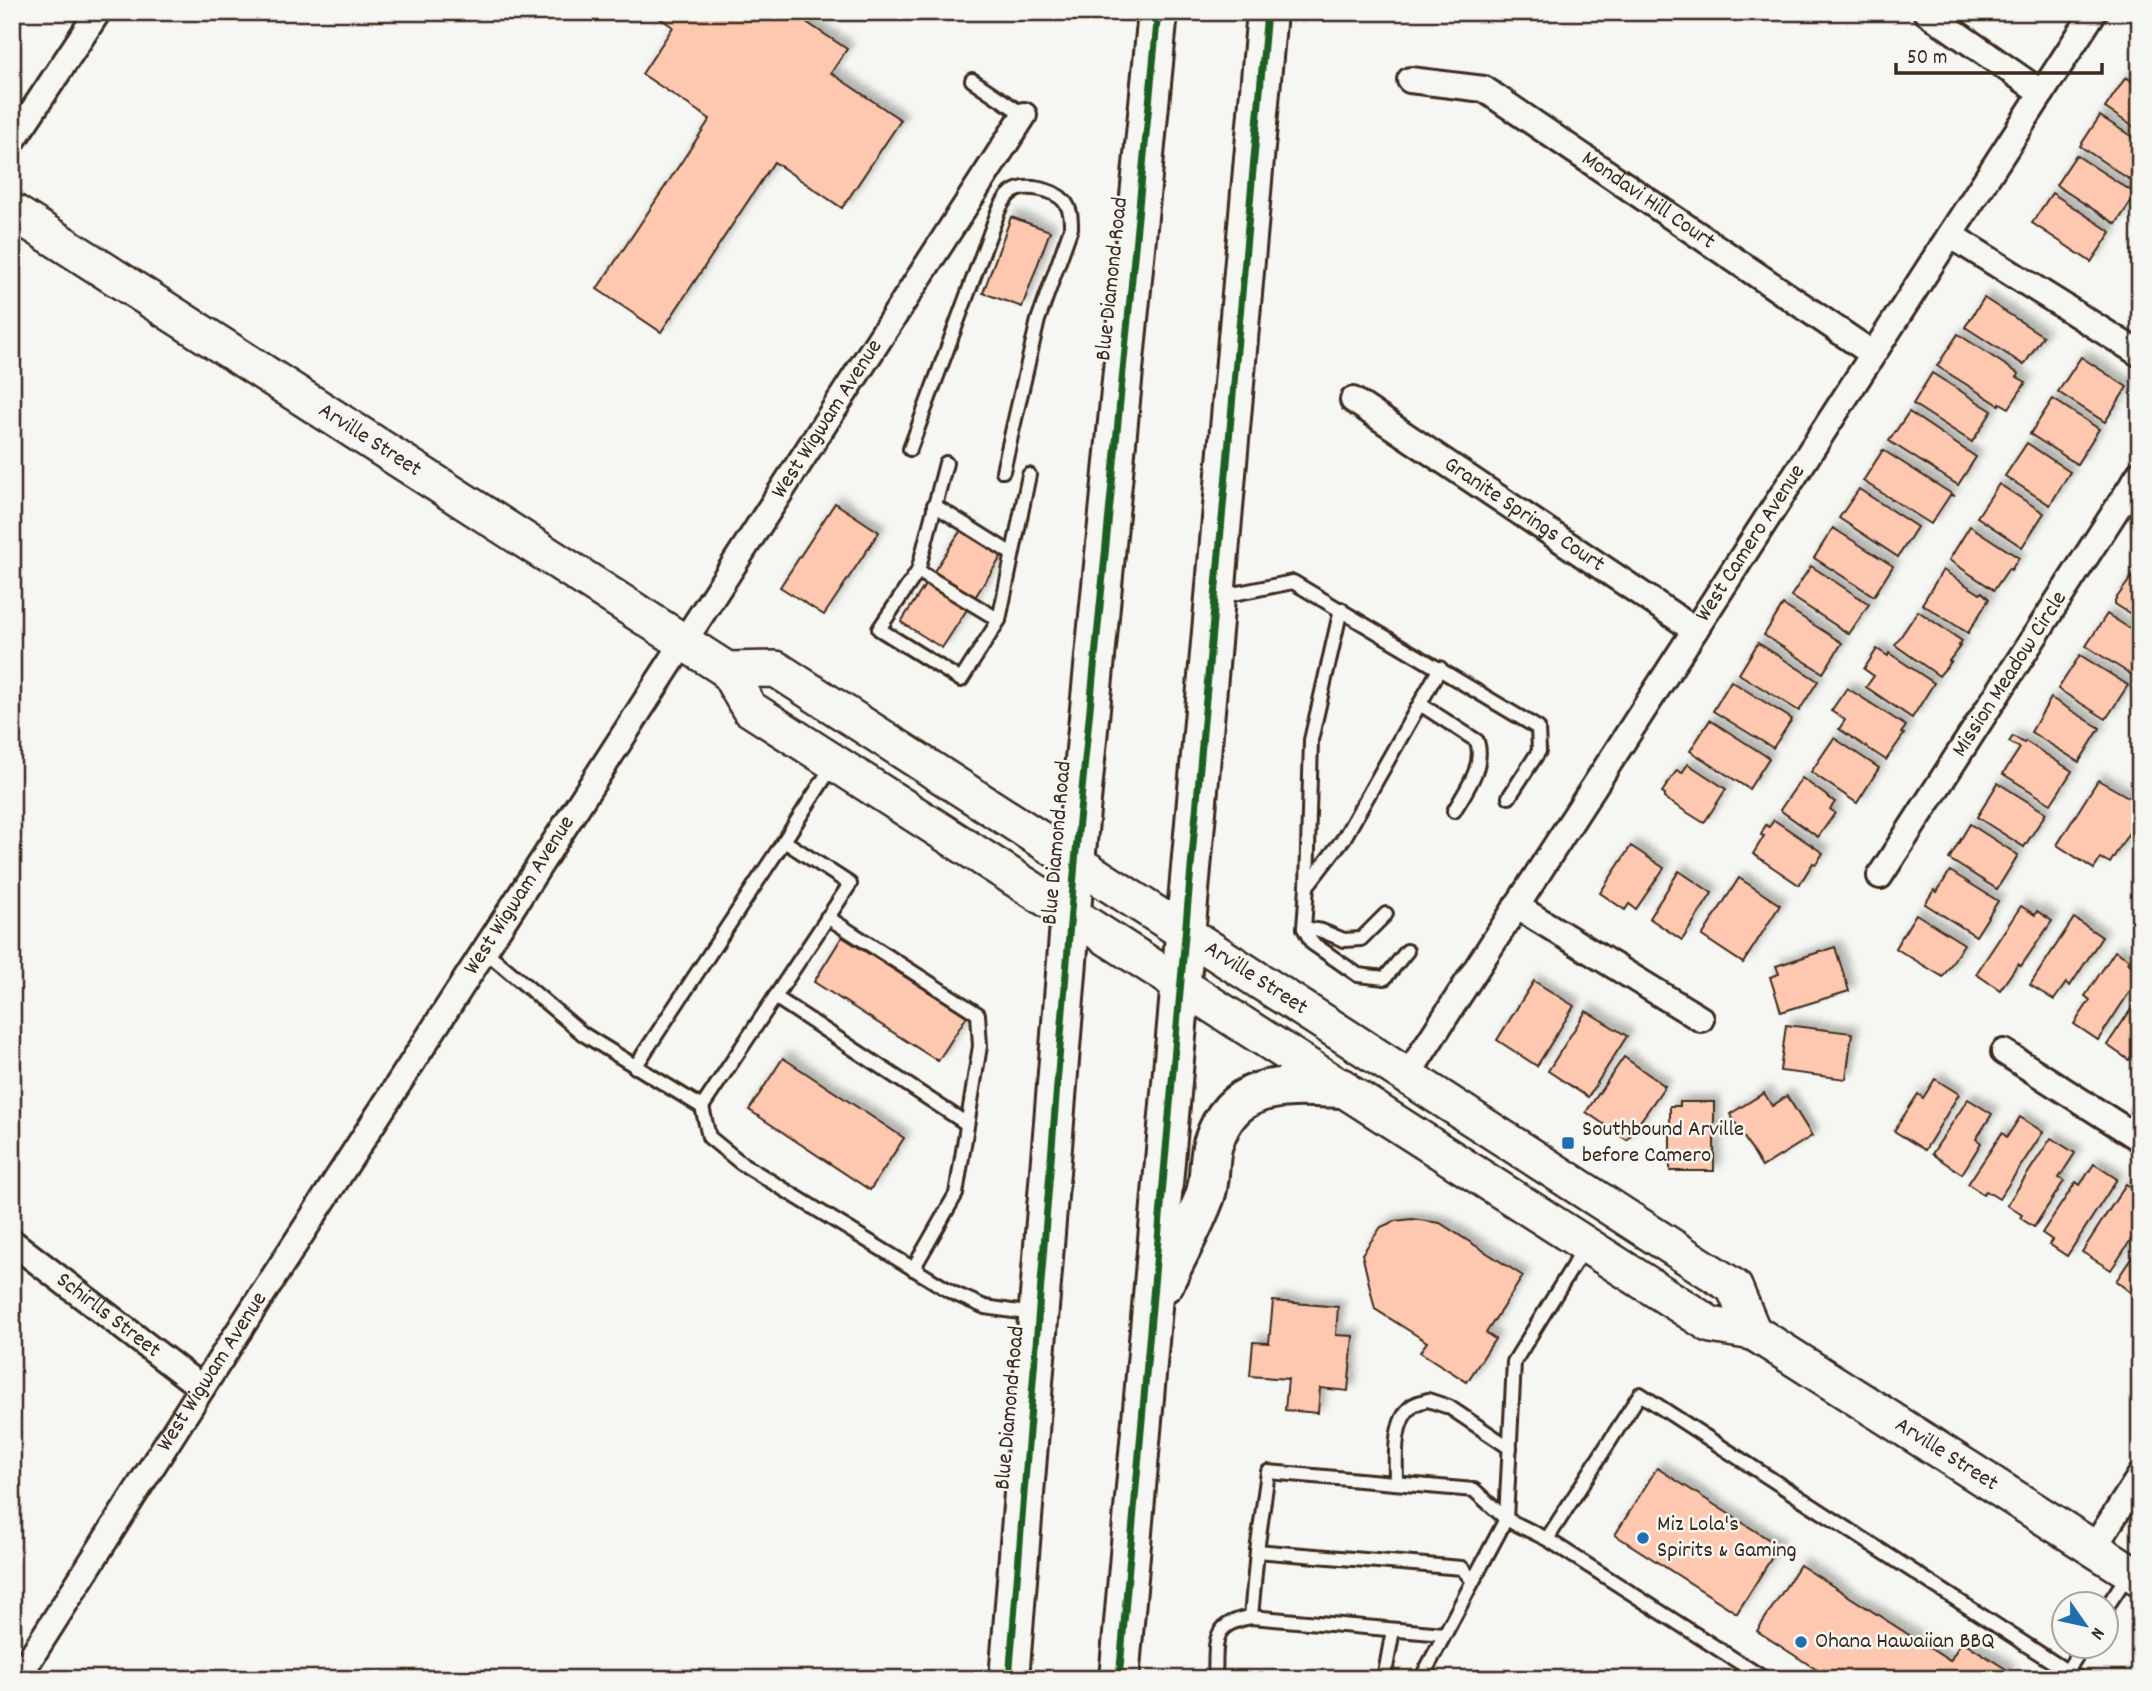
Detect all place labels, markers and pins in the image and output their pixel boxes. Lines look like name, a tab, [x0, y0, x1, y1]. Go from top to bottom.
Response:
place label: Southbound Arville before Camero	[1582, 1114, 1744, 1173]
marker: Southbound Arville before Camero	[1560, 1135, 1576, 1151]
place label: Miz Lola's Spirits & Gaming	[1657, 1509, 1797, 1568]
marker: Miz Lola's Spirits & Gaming	[1635, 1530, 1651, 1546]
place label: Ohana Hawaiian BBQ	[1815, 1626, 1995, 1659]
marker: Ohana Hawaiian BBQ	[1793, 1634, 1809, 1650]

